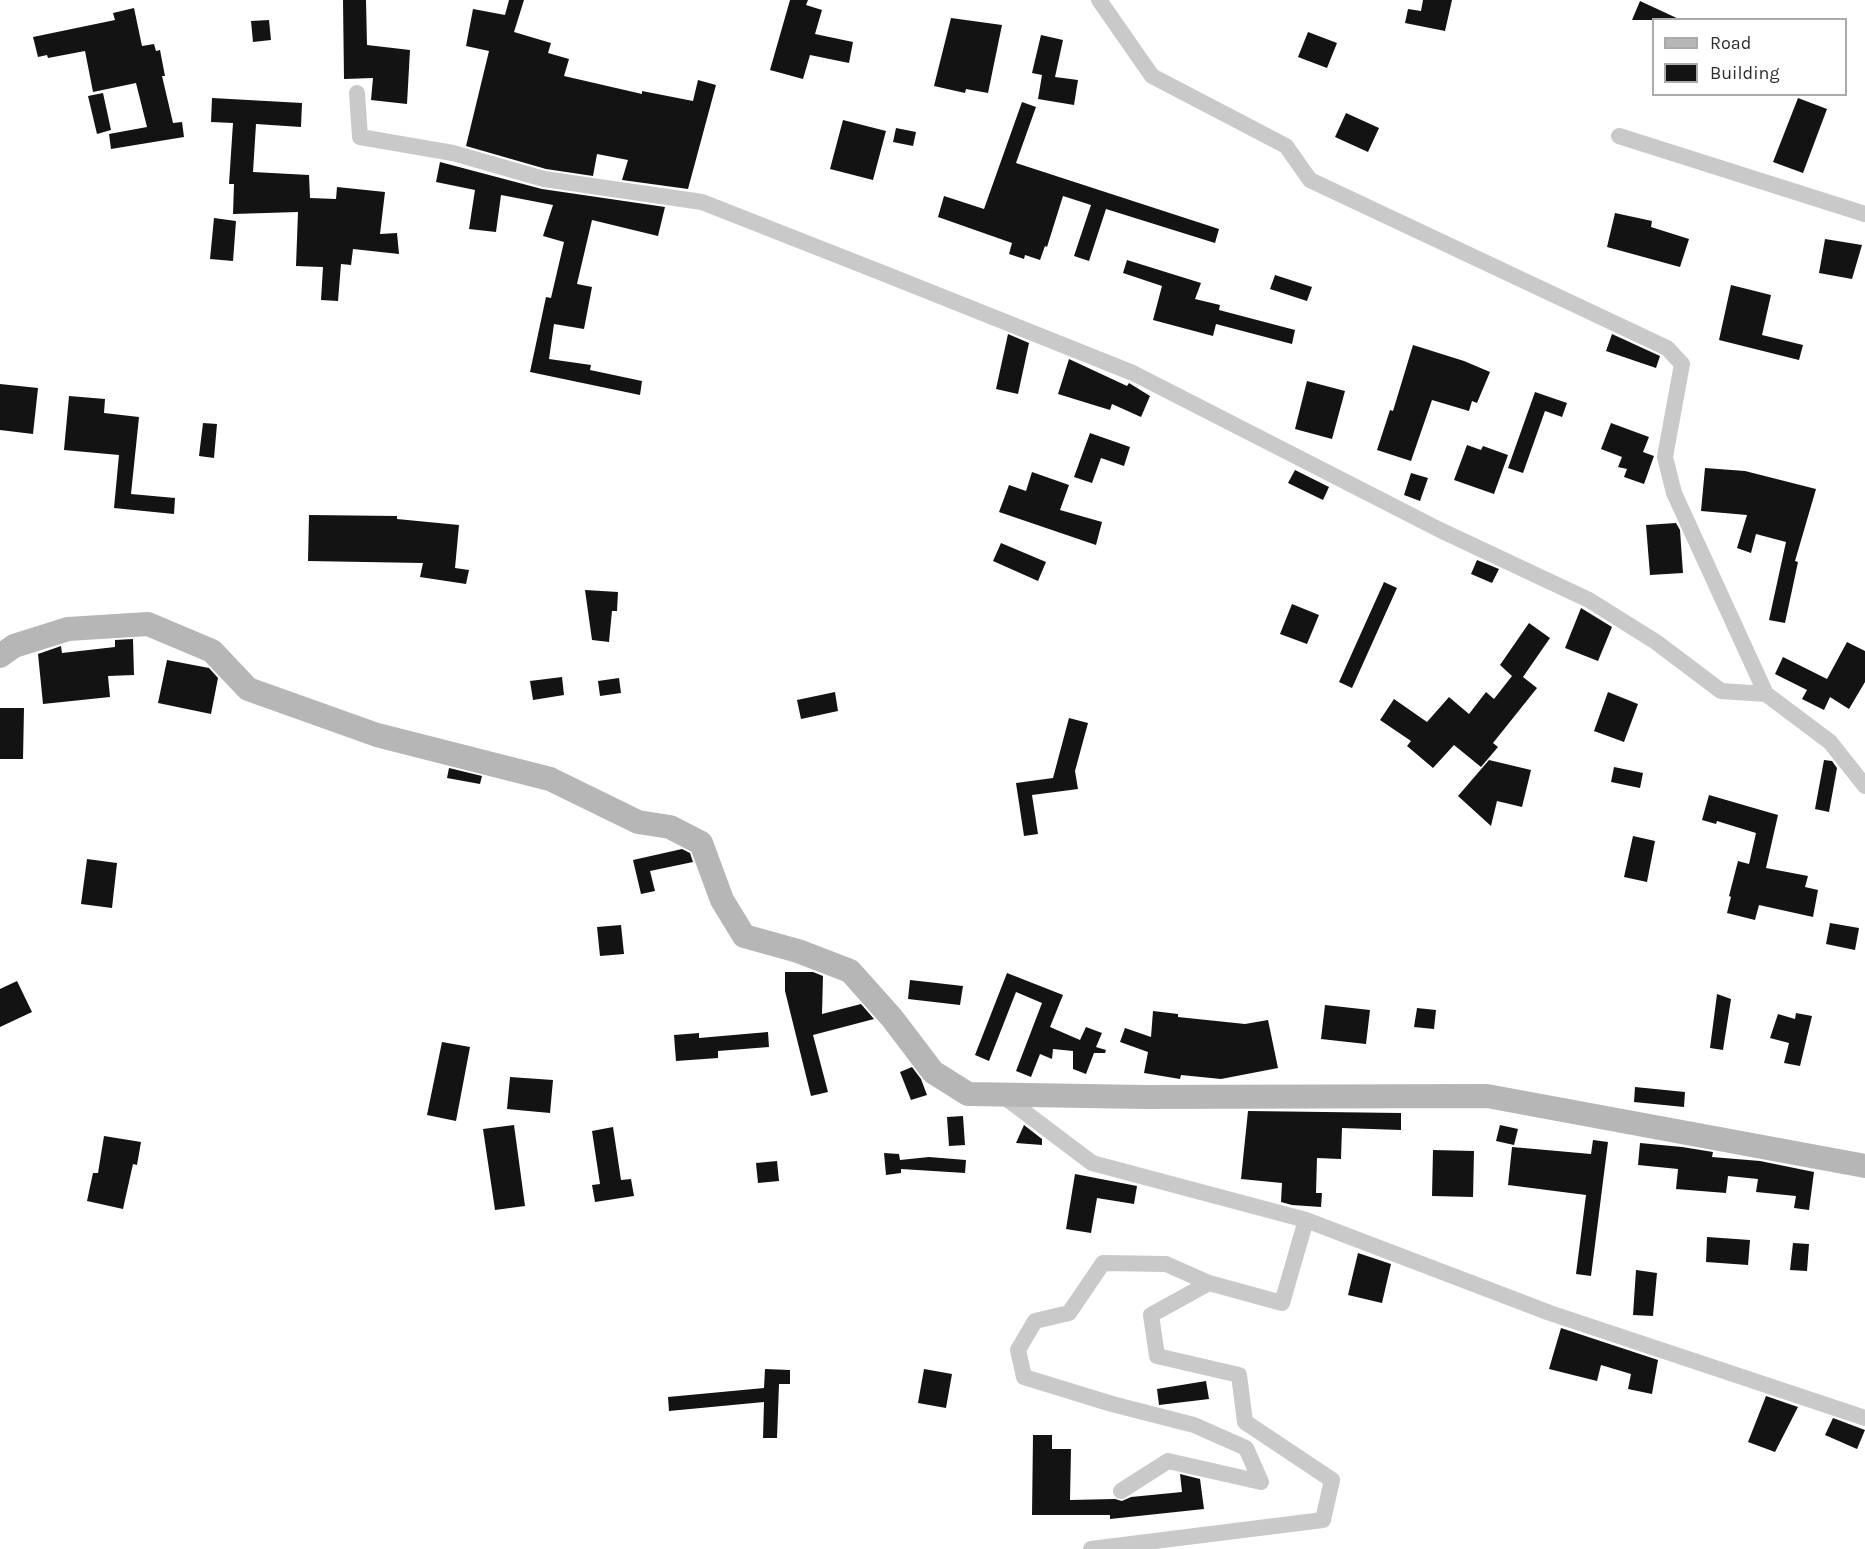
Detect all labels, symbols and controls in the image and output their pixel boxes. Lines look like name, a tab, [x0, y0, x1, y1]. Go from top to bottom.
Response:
legend	[1652, 18, 1847, 96]
text: Road	[1710, 32, 1751, 54]
text: Building	[1710, 62, 1780, 84]

